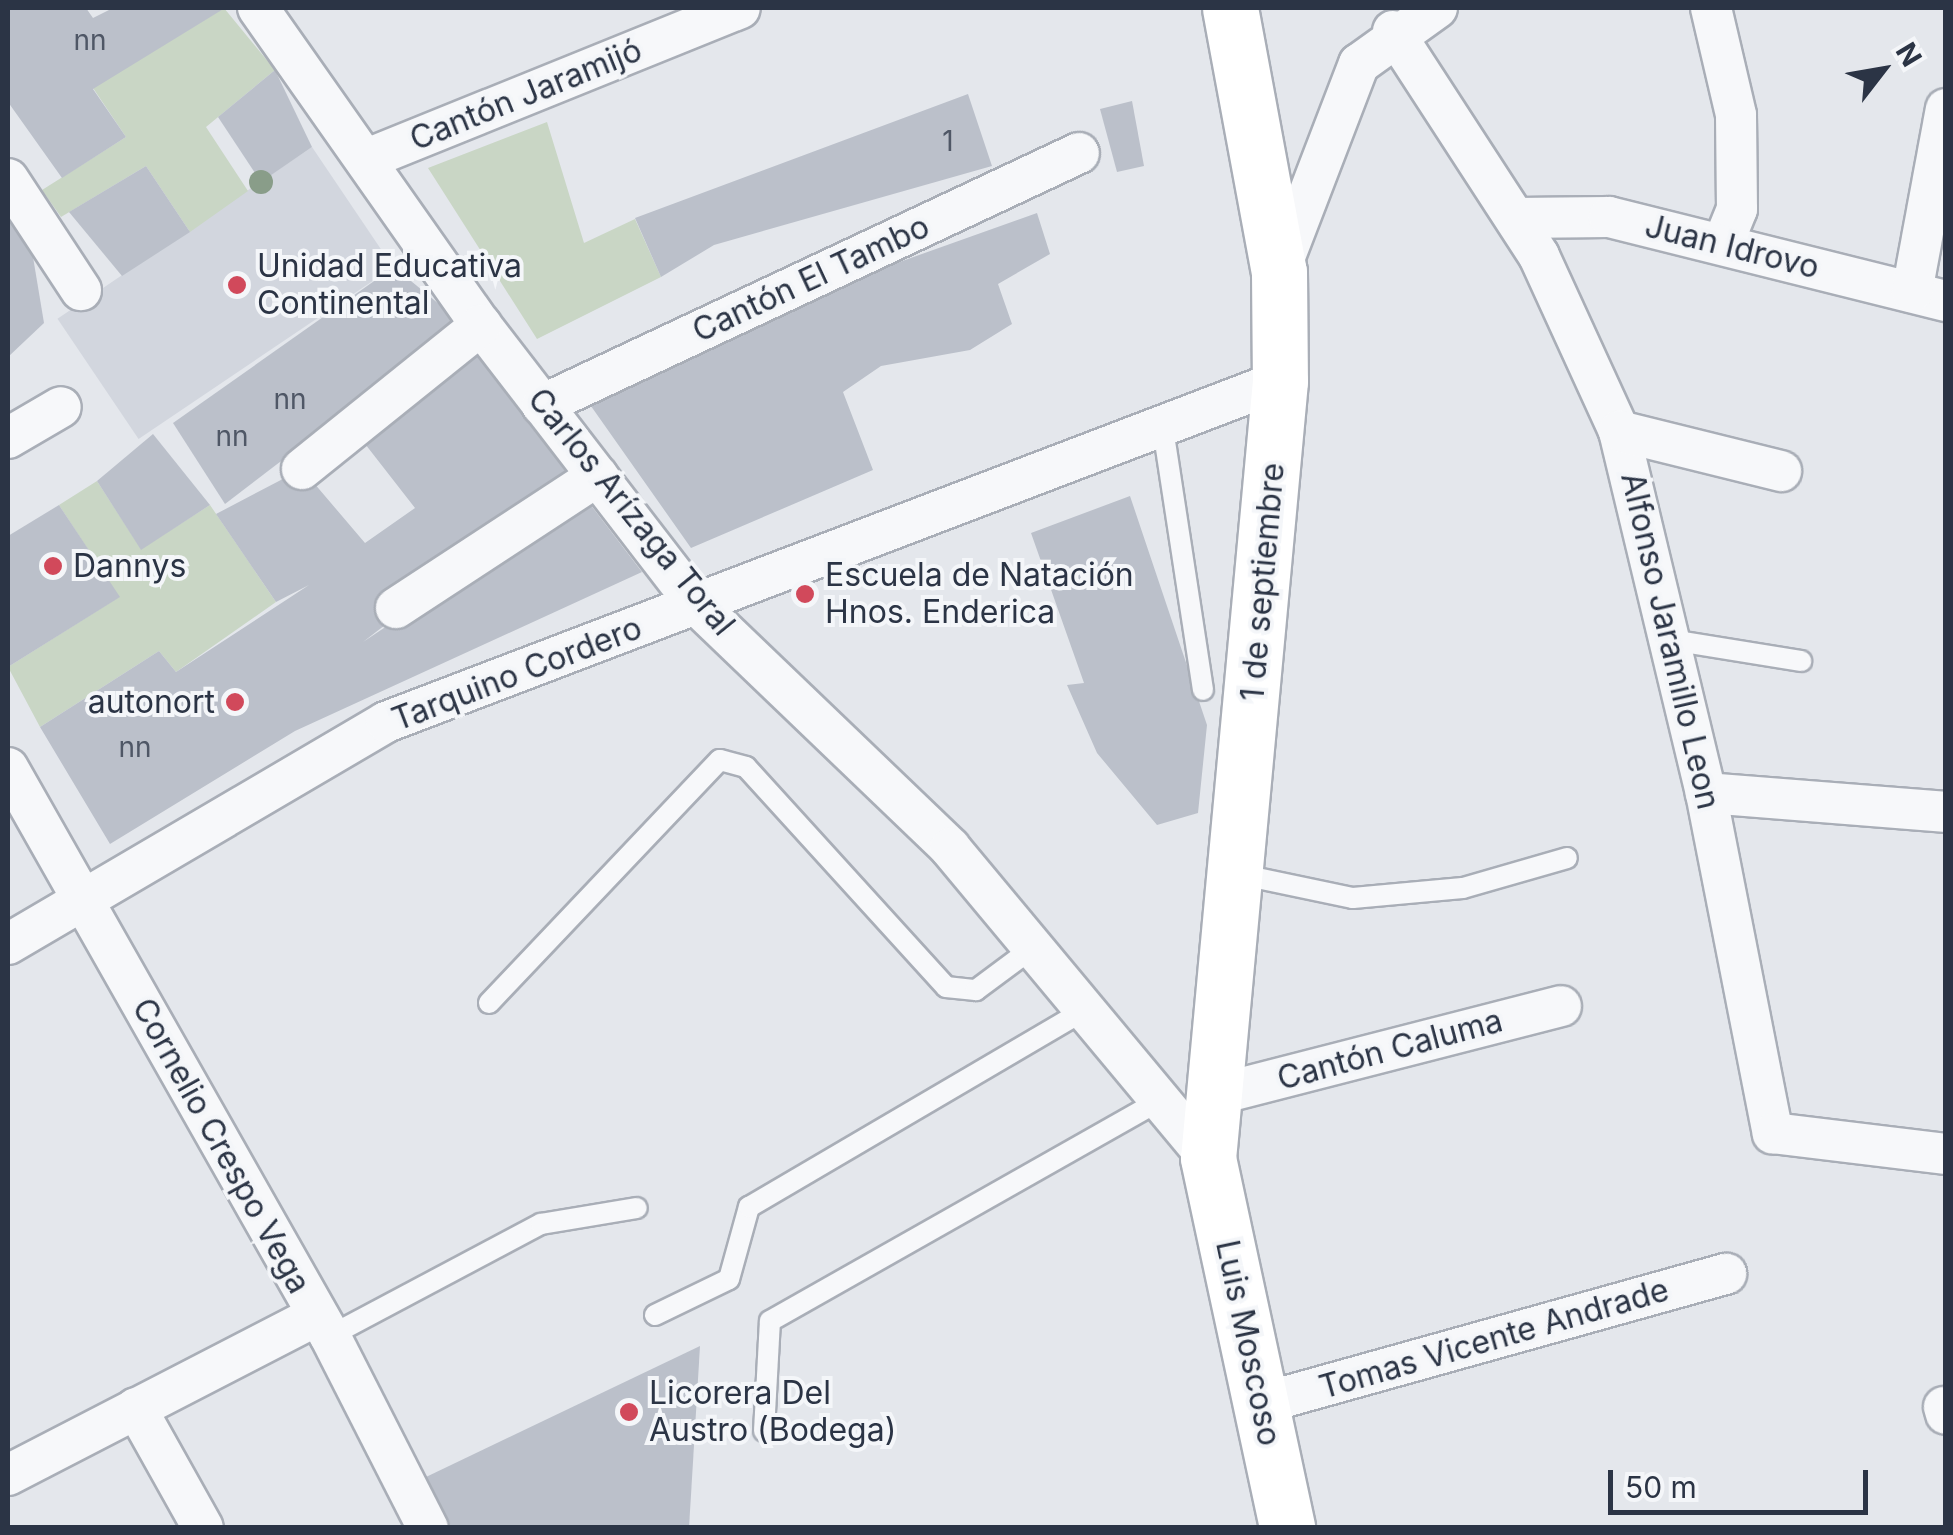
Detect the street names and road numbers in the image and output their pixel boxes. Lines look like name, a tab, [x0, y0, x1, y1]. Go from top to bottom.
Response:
street label: Cantón Jaramijó	[405, 31, 647, 159]
street label: Cantón El Tambo	[687, 207, 935, 351]
street label: Juan Idrovo	[1641, 207, 1823, 287]
street label: Carlos Arízaga Toral	[520, 381, 742, 643]
street label: 1 de septiembre	[1233, 461, 1293, 703]
street label: Alfonso Jaramillo Leon	[1613, 469, 1727, 813]
street label: Tarquino Cordero	[387, 609, 647, 739]
street label: Cornelio Crespo Vega	[124, 992, 318, 1300]
street label: Cantón Caluma	[1273, 1001, 1507, 1099]
street label: Luis Moscoso	[1207, 1237, 1289, 1449]
street label: Tomas Vicente Andrade	[1315, 1271, 1673, 1407]

